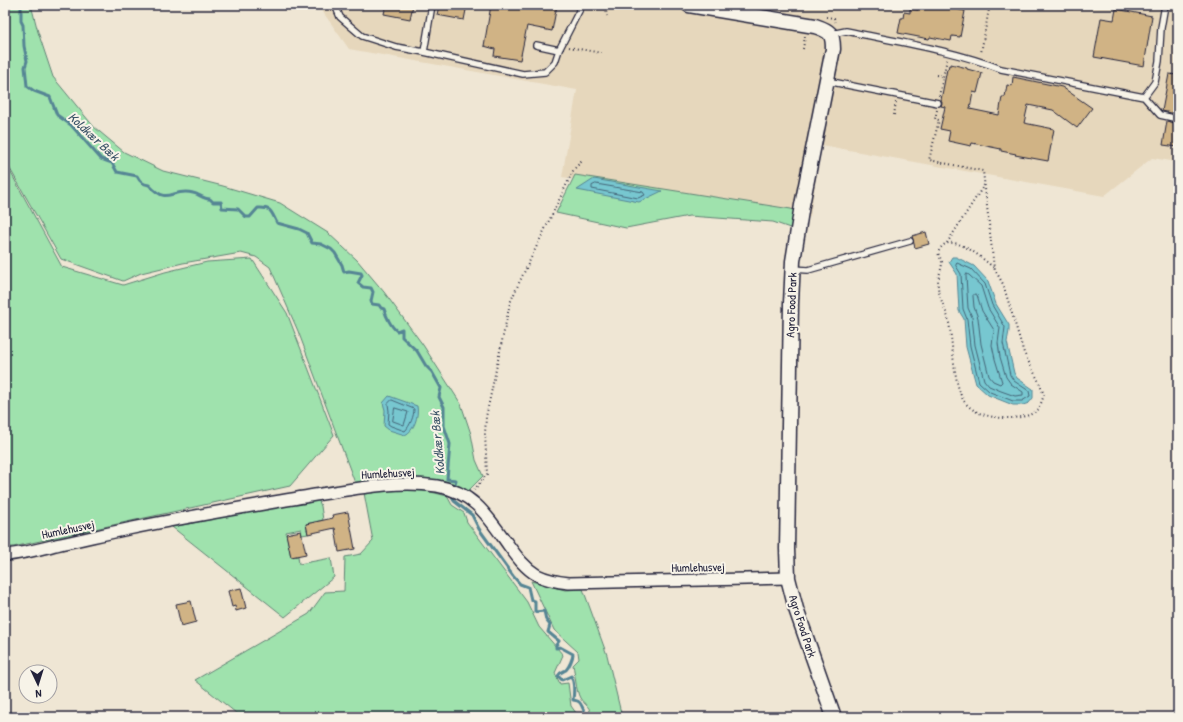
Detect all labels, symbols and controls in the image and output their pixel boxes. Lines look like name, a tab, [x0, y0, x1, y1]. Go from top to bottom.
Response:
water label: Koldkær Bæk	[65, 108, 125, 165]
street label: Agro Food Park	[781, 272, 801, 338]
water label: Koldkær Bæk	[425, 409, 449, 476]
street label: Humlehusvej	[361, 463, 415, 483]
street label: Humlehusvej	[40, 515, 96, 543]
street label: Humlehusvej	[671, 558, 725, 576]
street label: Agro Food Park	[785, 592, 821, 660]
north arrow	[18, 664, 58, 704]
text: N	[35, 687, 42, 701]

